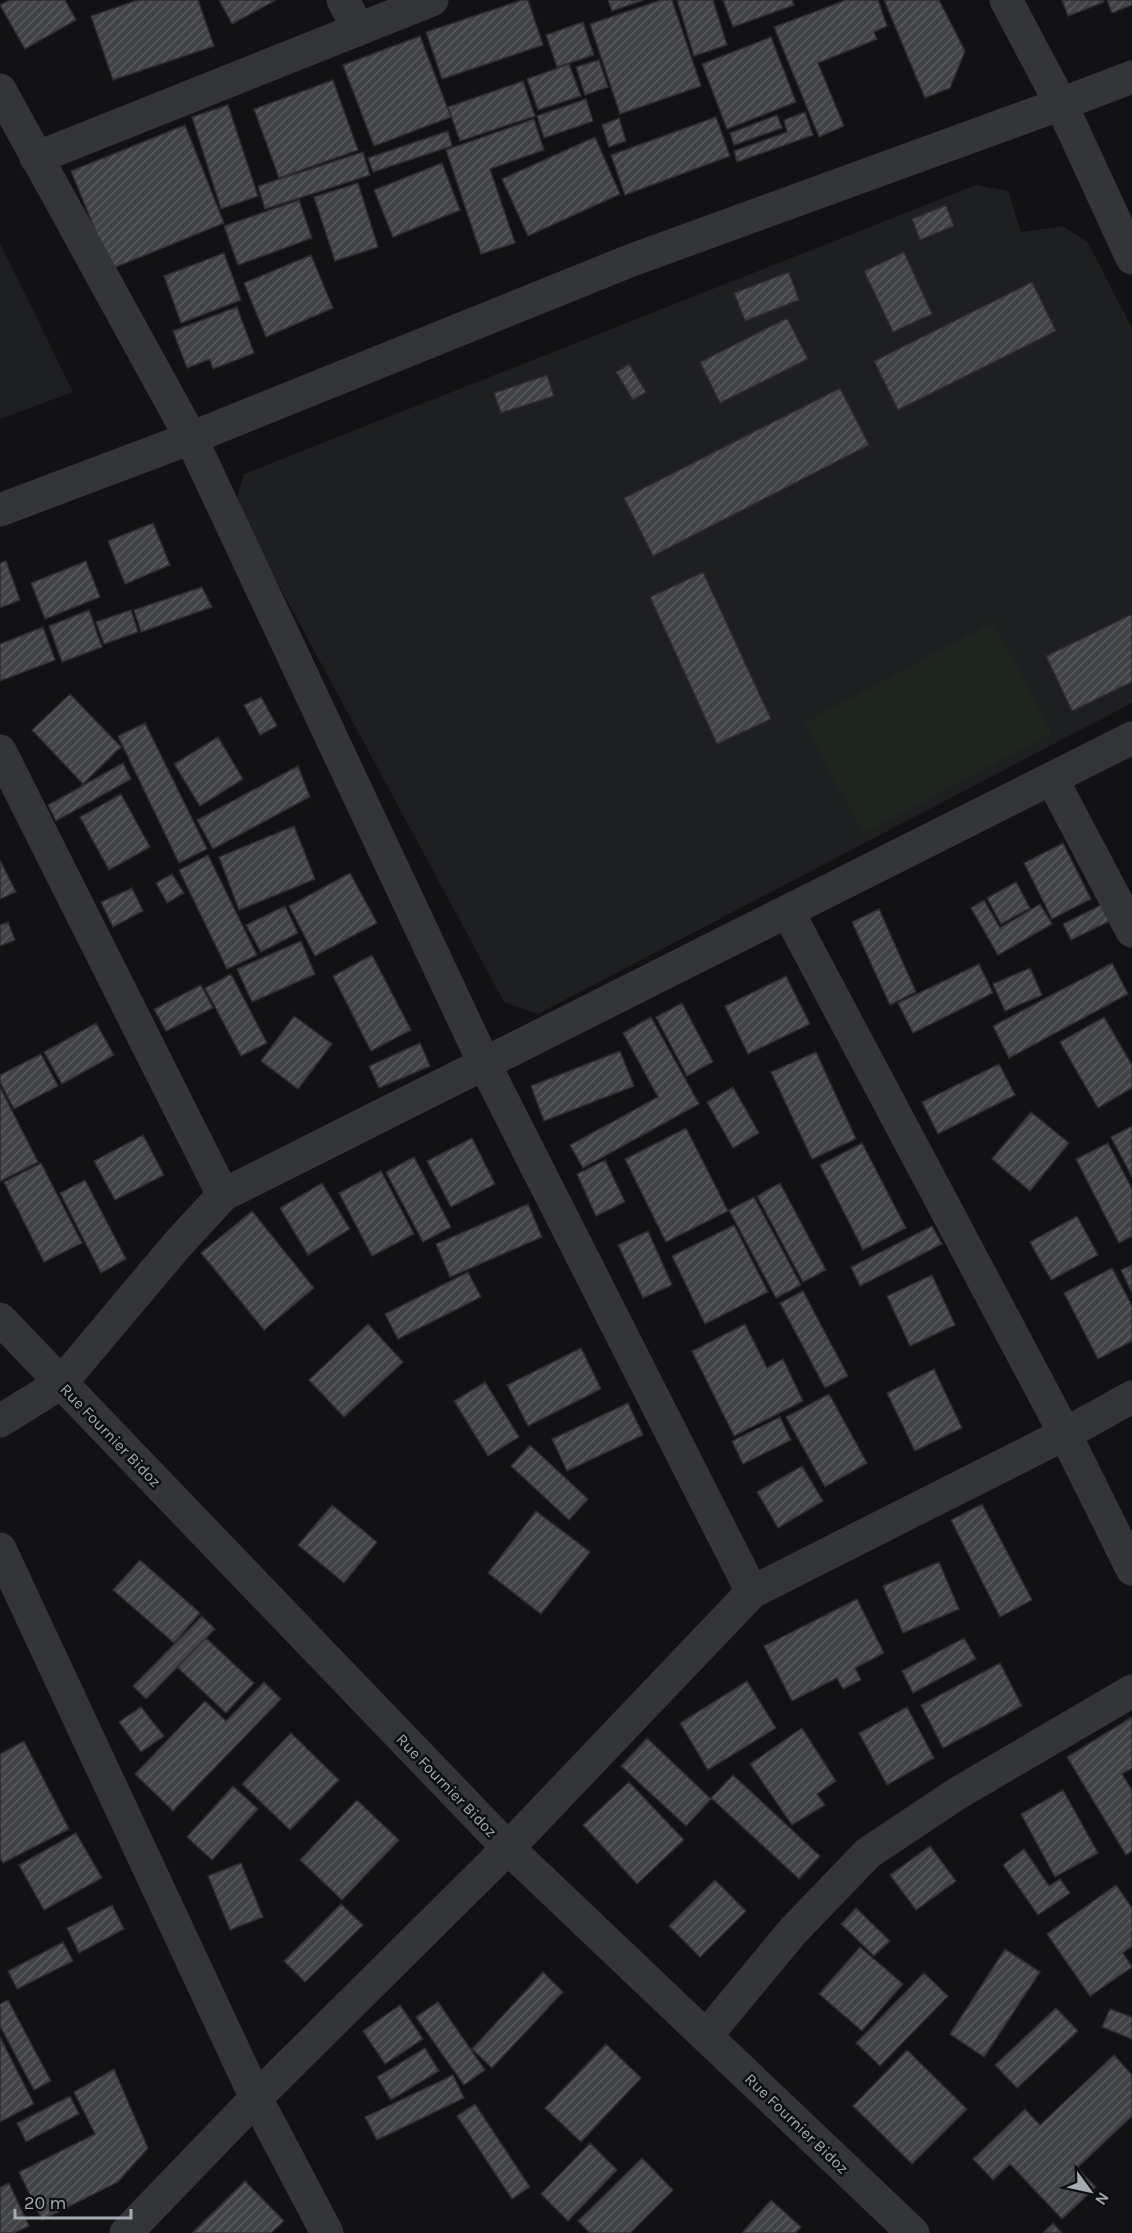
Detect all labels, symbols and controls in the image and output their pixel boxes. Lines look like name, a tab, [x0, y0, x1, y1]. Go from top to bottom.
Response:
street label: Rue Fournier Bidoz	[56, 1380, 165, 1491]
street label: Rue Fournier Bidoz	[392, 1730, 501, 1841]
street label: Rue Fournier Bidoz	[741, 2069, 852, 2178]
north arrow	[1060, 2161, 1120, 2221]
scale bar	[15, 2182, 130, 2220]
text: N	[1091, 2189, 1113, 2209]
text: 20 m	[24, 2192, 66, 2214]

